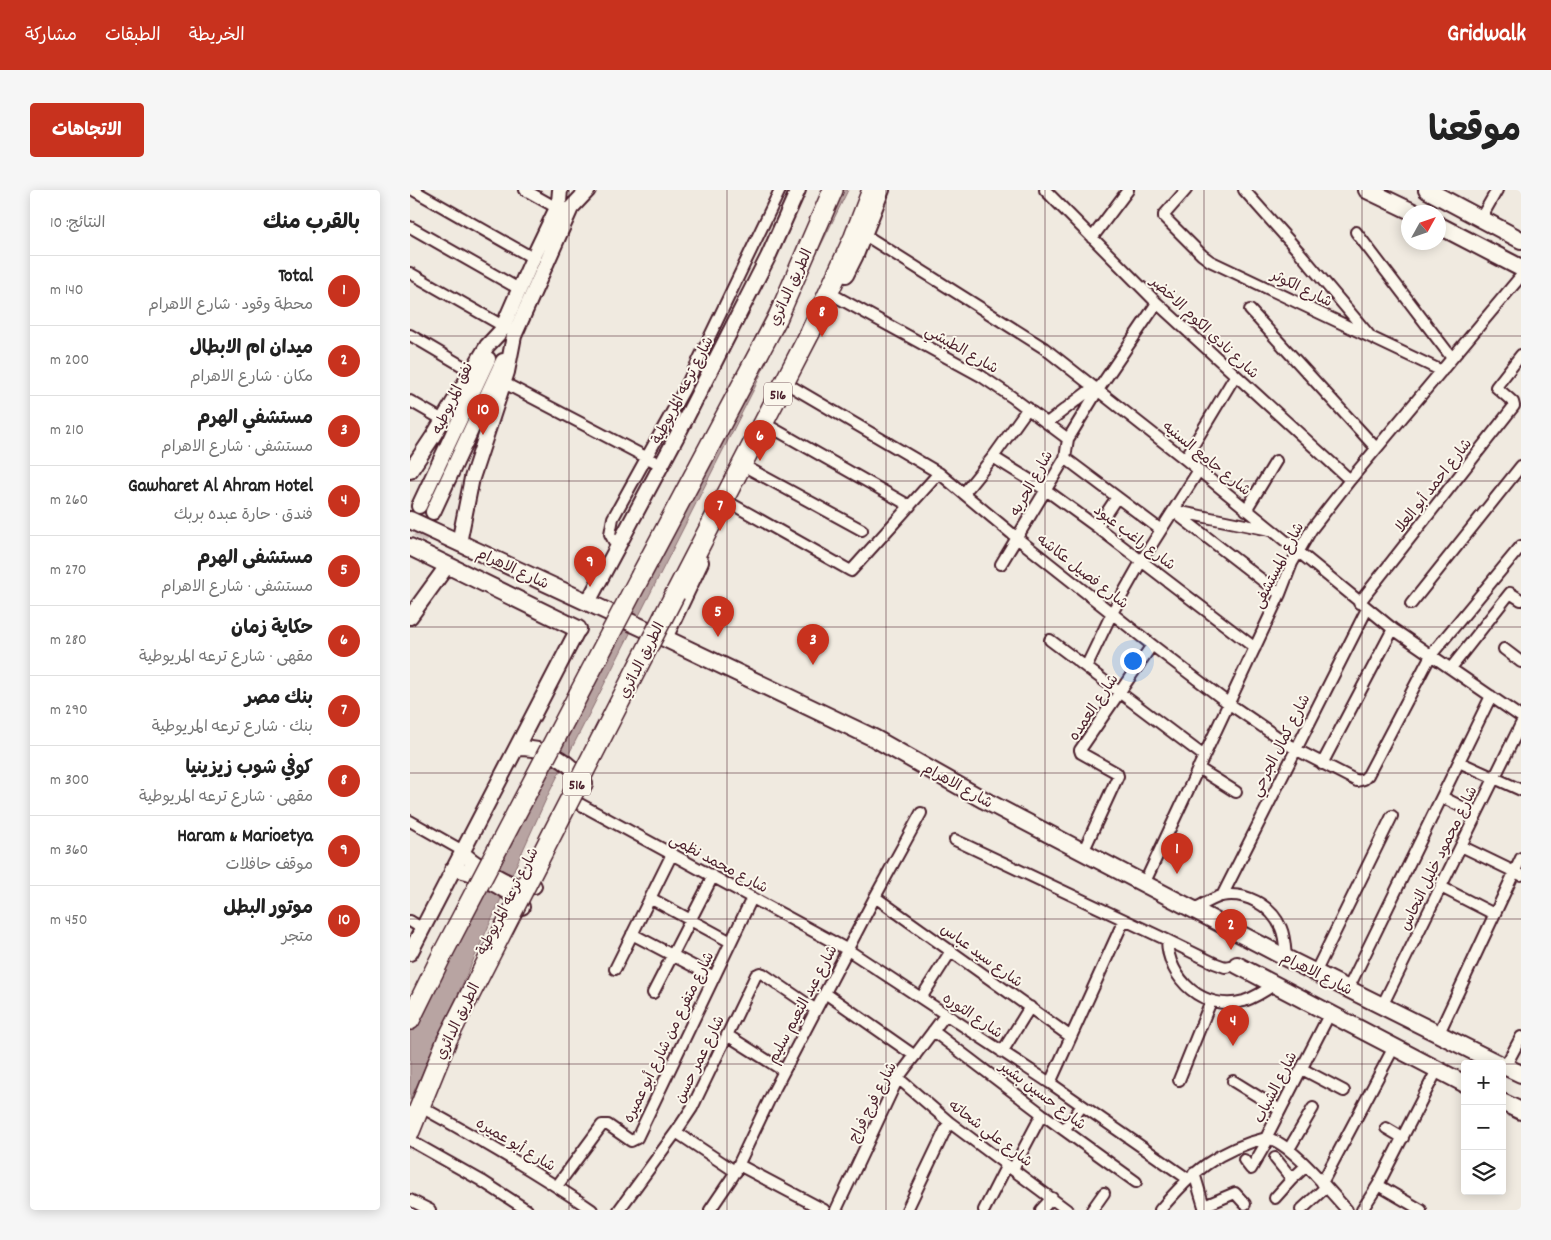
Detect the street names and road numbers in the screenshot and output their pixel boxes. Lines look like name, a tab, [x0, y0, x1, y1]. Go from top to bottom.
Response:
street label: الطريق الدائري	[764, 245, 819, 330]
street label: شارع الكوثر	[1265, 265, 1336, 314]
street label: شارع نادي الكوم الاخضر	[1143, 271, 1263, 385]
street label: شارع الطبشي	[920, 321, 1002, 381]
street label: شارع ترعه المريوطية	[647, 333, 721, 449]
street label: نفق المريوطيه	[428, 359, 480, 438]
road number: 516	[764, 382, 792, 405]
street label: شارع جامع السنيه	[1157, 417, 1255, 502]
street label: شارع احمد أبو العلا	[1391, 434, 1478, 538]
street label: شارع الحريه	[1006, 447, 1060, 521]
street label: شارع راغب عبود	[1088, 500, 1179, 577]
street label: شارع المستشفى	[1249, 519, 1311, 613]
street label: شارع فصيل عكاشه	[1031, 530, 1132, 616]
street label: شارع الاهرام	[472, 543, 552, 596]
street label: الطريق الدائري	[614, 619, 671, 703]
street label: شارع العمده	[1064, 670, 1125, 746]
street label: شارع كمال الجرحي	[1246, 691, 1317, 801]
street label: شارع الاهرام	[918, 758, 996, 815]
road number: 516	[563, 772, 591, 796]
street label: شارع محمود خليل النحاس	[1395, 783, 1484, 935]
street label: شارع محمد نظمى	[665, 829, 771, 900]
street label: شارع ترعه المريوطية	[472, 844, 546, 960]
street label: شارع سيد عباس	[935, 919, 1027, 994]
street label: شارع عبد النعيم سليم	[763, 942, 844, 1068]
street label: شارع الاهرام	[1277, 947, 1356, 1002]
street label: شارع متفرع من شارع أبو عميره	[619, 948, 721, 1127]
street label: الطريق الدائري	[431, 980, 487, 1064]
street label: شارع الثوره	[937, 988, 1007, 1045]
street label: شارع عمر حسن	[670, 1012, 732, 1108]
street label: شارع الشباب	[1249, 1048, 1304, 1128]
street label: شارع حسين بشير	[992, 1055, 1090, 1137]
street label: شارع فرج فراج	[844, 1059, 904, 1147]
street label: شارع علي شحاته	[943, 1096, 1037, 1174]
street label: شارع أبو عميره	[471, 1113, 559, 1178]

